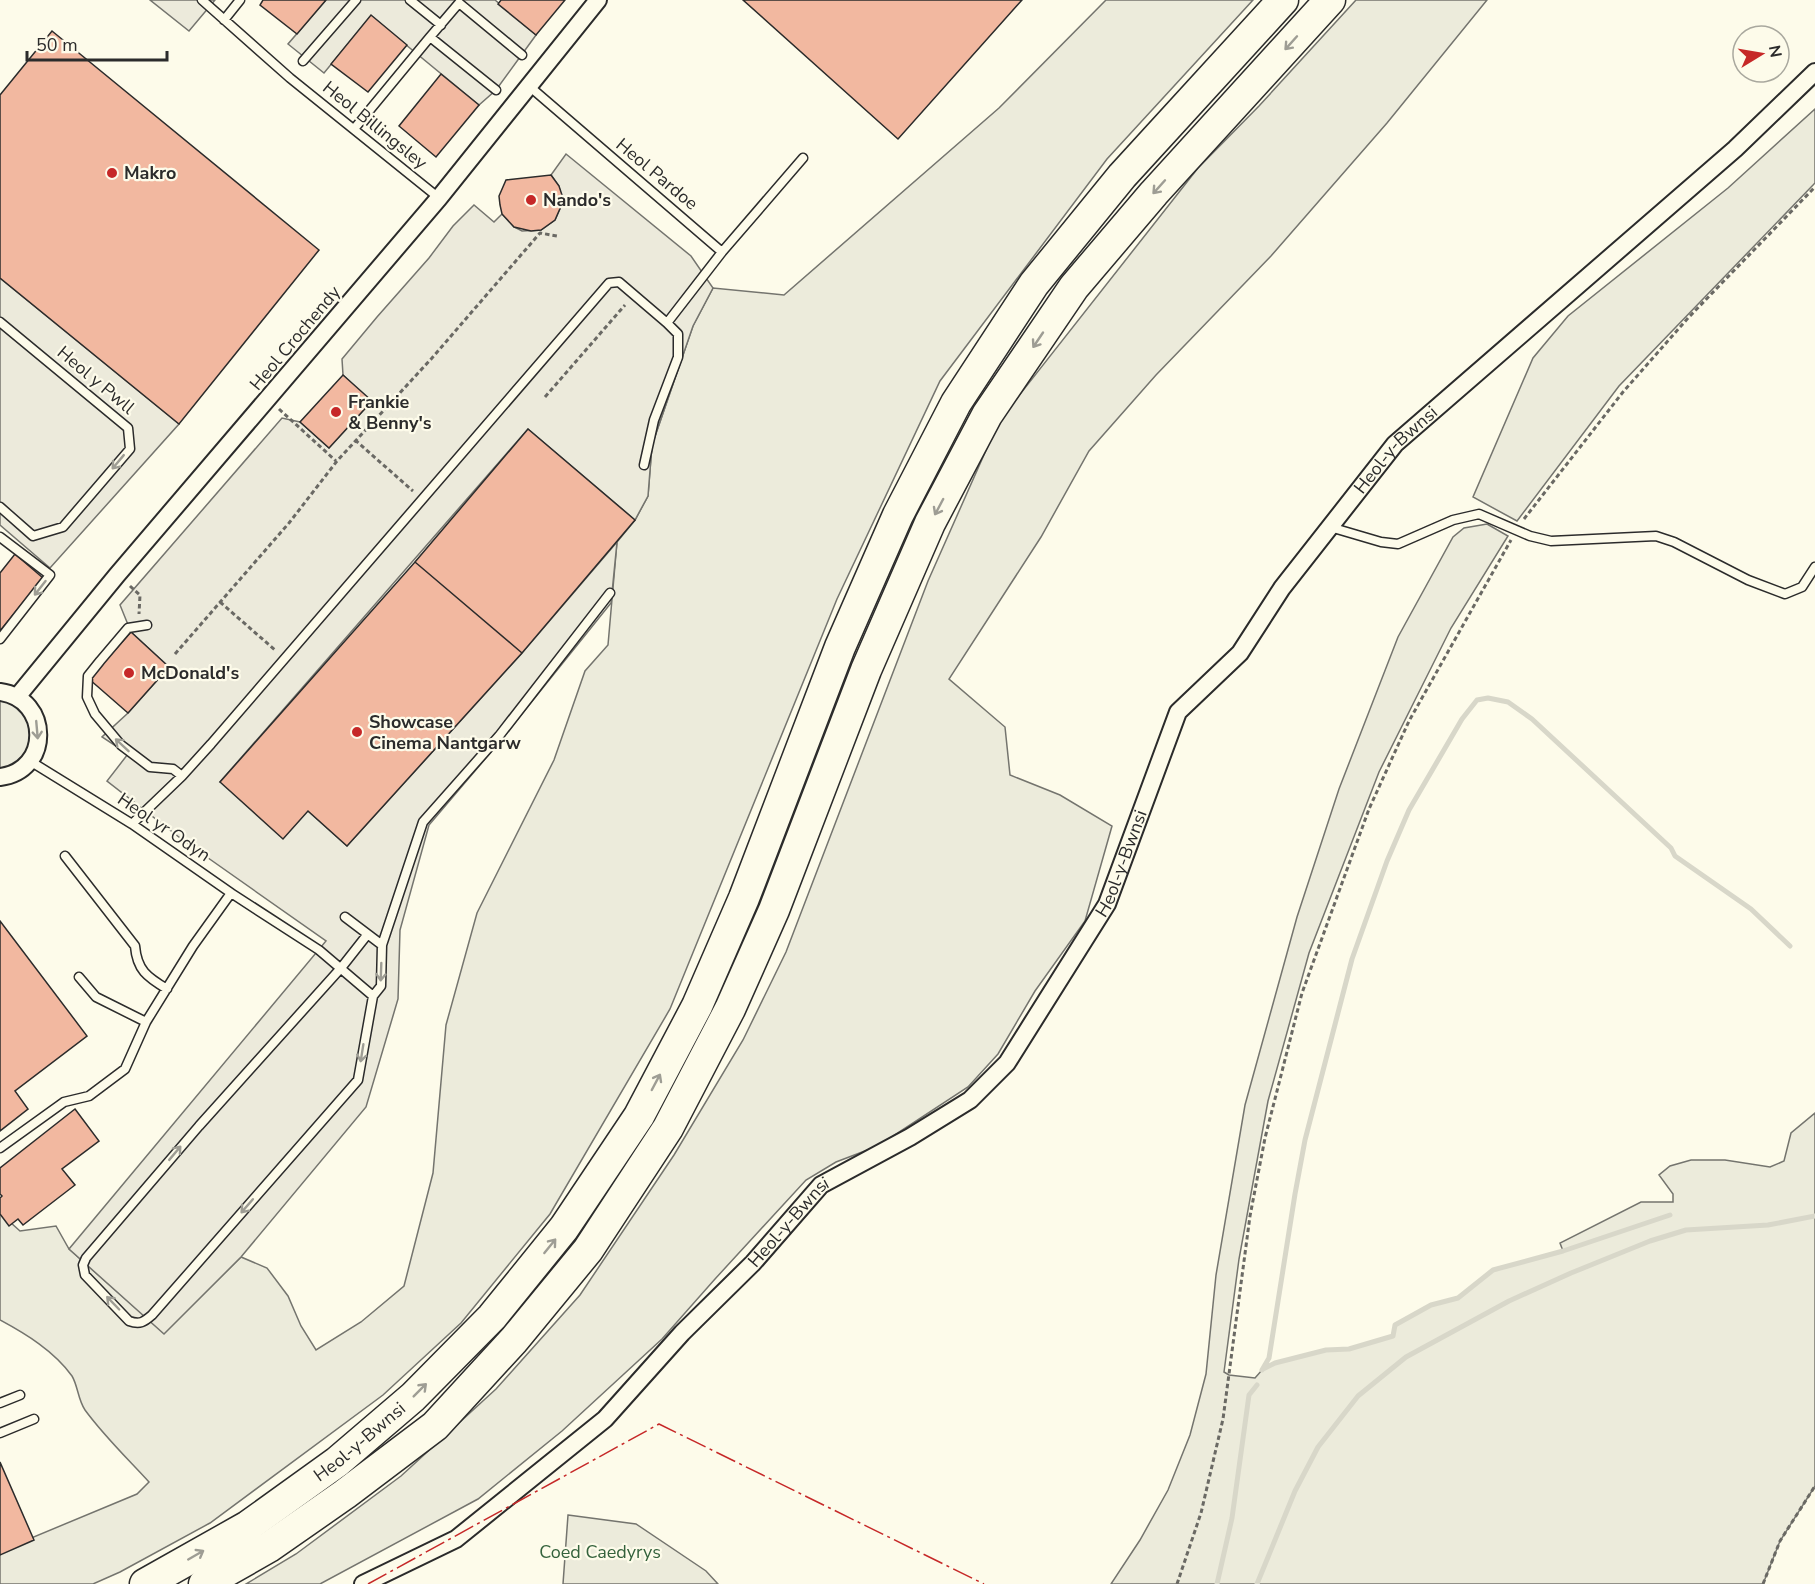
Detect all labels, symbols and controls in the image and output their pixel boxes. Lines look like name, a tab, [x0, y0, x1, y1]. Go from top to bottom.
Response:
scale bar	[27, 24, 166, 62]
north arrow	[1731, 24, 1791, 84]
text: 50 m	[36, 33, 78, 57]
one-way arrow	[1284, 35, 1298, 50]
text: N	[1763, 43, 1787, 59]
street label: Heol Billingsley	[318, 75, 433, 175]
street label: Heol Pardoe	[611, 133, 703, 215]
place label: Makro	[124, 161, 176, 185]
marker: Makro	[105, 166, 119, 180]
one-way arrow	[1152, 179, 1166, 194]
place label: Nando's	[543, 188, 611, 212]
marker: Nando's	[524, 193, 538, 207]
street label: Heol Crochendy	[244, 280, 346, 395]
one-way arrow	[1032, 331, 1044, 347]
street label: Heol y Pwll	[52, 341, 140, 420]
place label: Frankie & Benny's	[348, 390, 432, 435]
street label: Heol-y-Bwnsi	[1348, 400, 1443, 499]
marker: Frankie & Benny's	[329, 405, 343, 419]
one-way arrow	[111, 454, 125, 469]
one-way arrow	[933, 498, 945, 515]
one-way arrow	[34, 580, 47, 596]
place label: McDonald's	[141, 661, 239, 685]
marker: McDonald's	[122, 666, 136, 680]
place label: Showcase Cinema Nantgarw	[369, 710, 522, 755]
one-way arrow	[32, 719, 43, 739]
marker: Showcase Cinema Nantgarw	[350, 725, 364, 739]
one-way arrow	[115, 738, 130, 752]
street label: Heol yr Odyn	[113, 787, 215, 867]
street label: Heol-y-Bwnsi	[1090, 807, 1153, 922]
one-way arrow	[376, 961, 387, 981]
one-way arrow	[357, 1043, 368, 1063]
one-way arrow	[651, 1074, 662, 1092]
one-way arrow	[168, 1146, 182, 1161]
street label: Heol-y-Bwnsi	[743, 1171, 833, 1273]
one-way arrow	[240, 1198, 254, 1213]
one-way arrow	[544, 1238, 557, 1254]
one-way arrow	[105, 1296, 120, 1311]
one-way arrow	[412, 1383, 427, 1398]
street label: Heol-y-Bwnsi	[309, 1397, 411, 1487]
park label: Coed Caedyrys	[539, 1540, 661, 1564]
one-way arrow	[187, 1549, 204, 1561]

